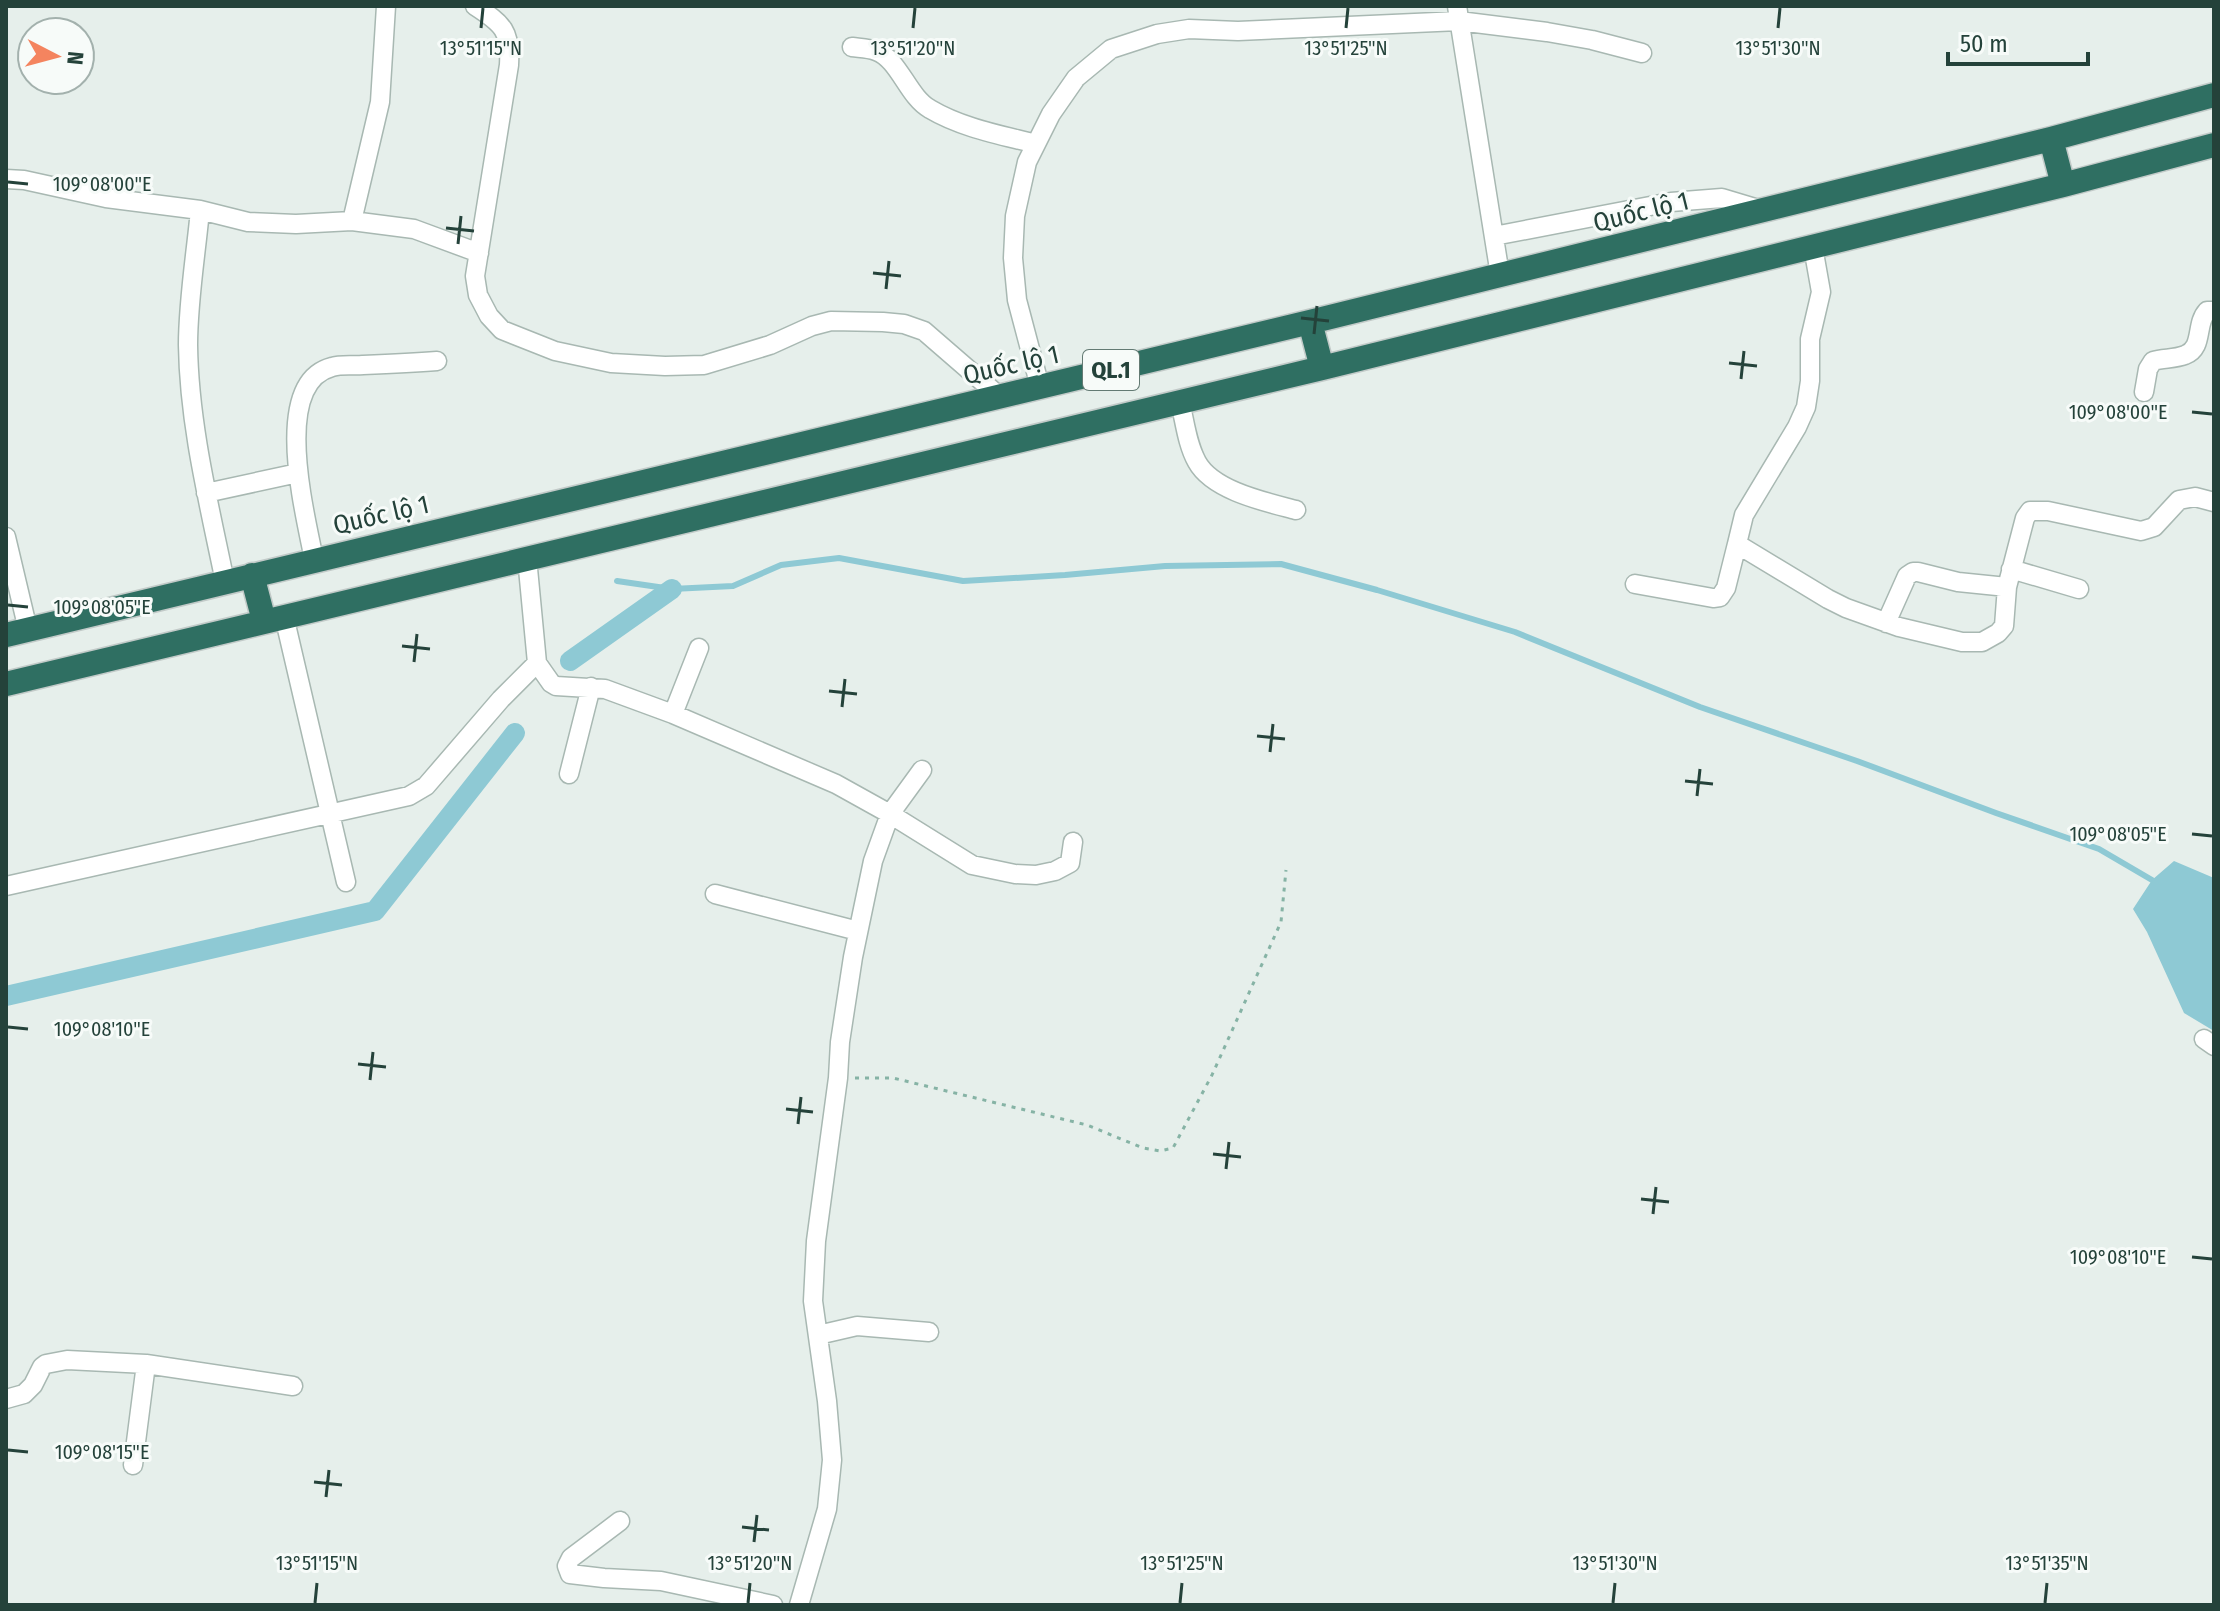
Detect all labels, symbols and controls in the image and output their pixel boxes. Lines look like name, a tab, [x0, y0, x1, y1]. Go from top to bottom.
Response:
north arrow	[16, 16, 96, 96]
scale bar	[1948, 16, 2088, 66]
text: 50 m	[1960, 30, 2008, 58]
text: 13°51'15"N	[440, 36, 522, 60]
text: 13°51'20"N	[871, 36, 955, 60]
text: 13°51'25"N	[1304, 36, 1388, 60]
text: 13°51'30"N	[1735, 36, 1821, 60]
text: N	[61, 50, 90, 66]
text: 109°08'00"E	[53, 172, 151, 196]
street label: Quốc lộ 1	[1590, 185, 1692, 239]
street label: Quốc lộ 1	[960, 339, 1062, 391]
road number: QL.1	[1083, 350, 1139, 390]
text: 109°08'00"E	[2069, 400, 2167, 424]
street label: Quốc lộ 1	[330, 489, 432, 541]
text: 109°08'05"E	[53, 595, 151, 619]
text: 109°08'05"E	[2069, 822, 2167, 846]
text: 109°08'10"E	[54, 1017, 150, 1041]
text: 109°08'10"E	[2070, 1245, 2166, 1269]
text: 109°08'15"E	[55, 1440, 149, 1464]
text: 13°51'15"N	[276, 1551, 358, 1575]
text: 13°51'20"N	[708, 1551, 792, 1575]
text: 13°51'25"N	[1140, 1551, 1224, 1575]
text: 13°51'30"N	[1572, 1551, 1658, 1575]
text: 13°51'35"N	[2005, 1551, 2089, 1575]

